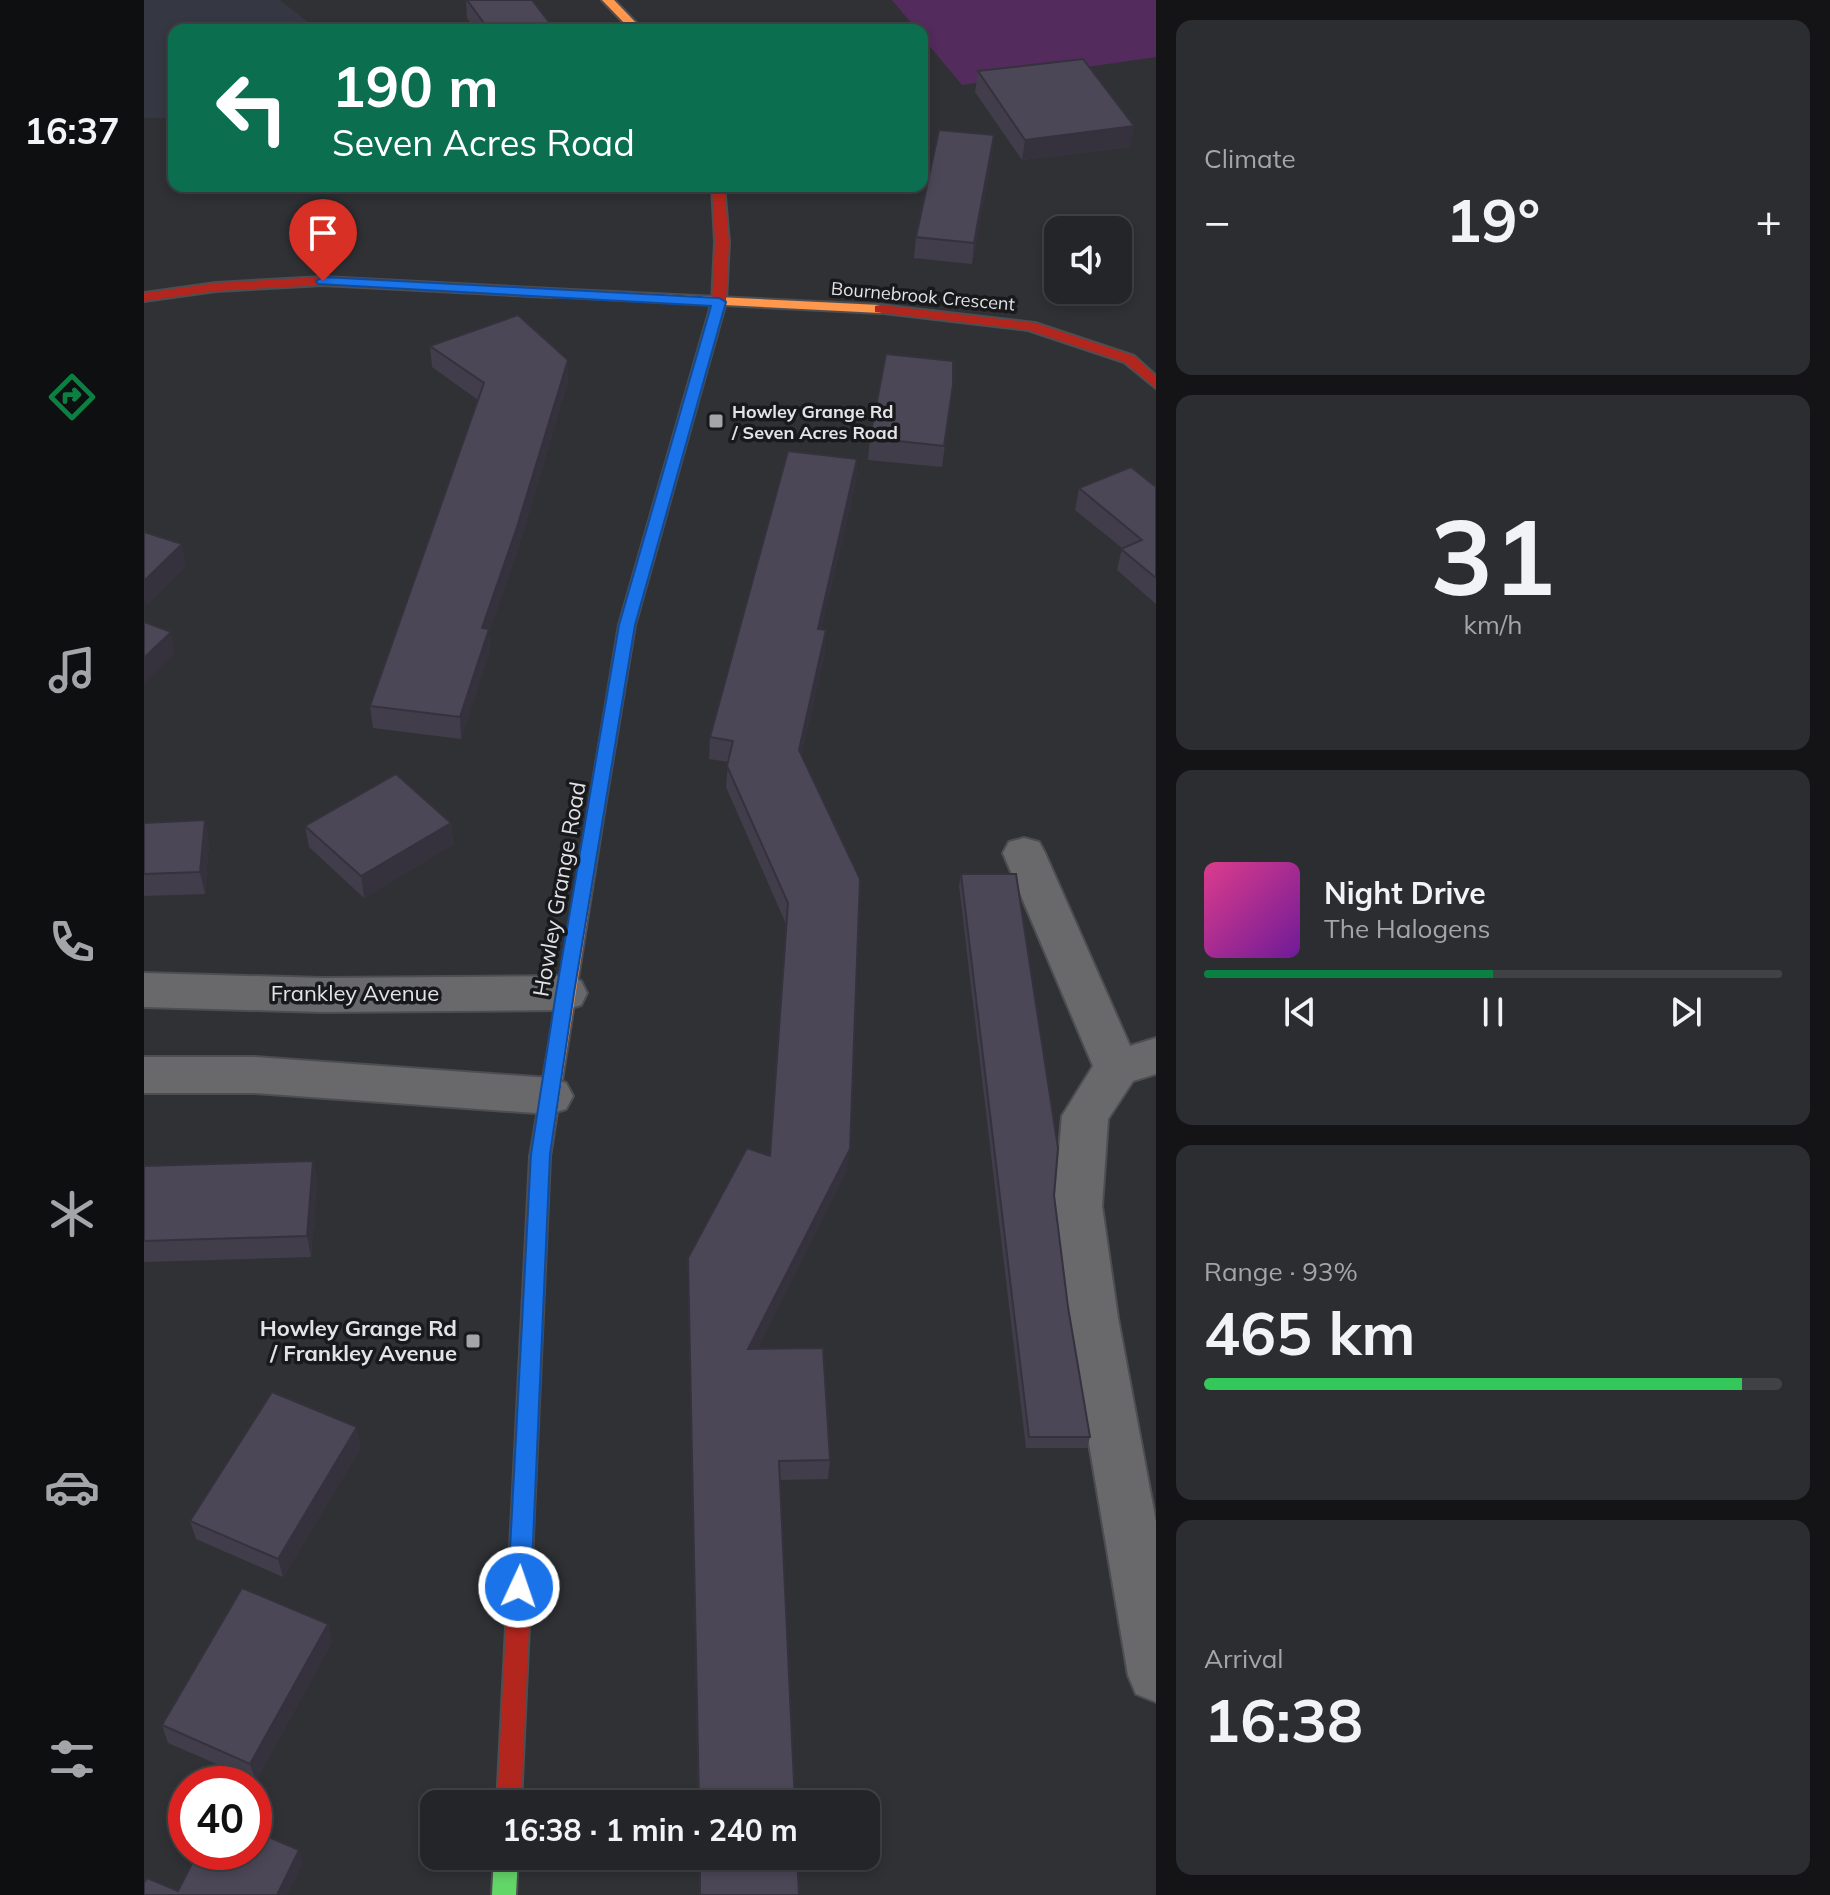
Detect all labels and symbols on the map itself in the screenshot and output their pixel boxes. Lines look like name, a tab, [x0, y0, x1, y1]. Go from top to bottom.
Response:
pin	[289, 199, 357, 281]
street label: Bournebrook Crescent	[830, 277, 1016, 315]
place label: Howley Grange Rd / Seven Acres Road	[731, 400, 898, 444]
marker: Howley Grange Rd / Seven Acres Road	[707, 412, 725, 430]
street label: Howley Grange Road	[526, 779, 592, 999]
street label: Frankley Avenue	[271, 979, 439, 1007]
place label: Howley Grange Rd / Frankley Avenue	[260, 1314, 457, 1367]
marker: Howley Grange Rd / Frankley Avenue	[464, 1332, 482, 1350]
position arrow	[477, 1545, 561, 1629]
speed limit sign: 40	[168, 1766, 272, 1870]

